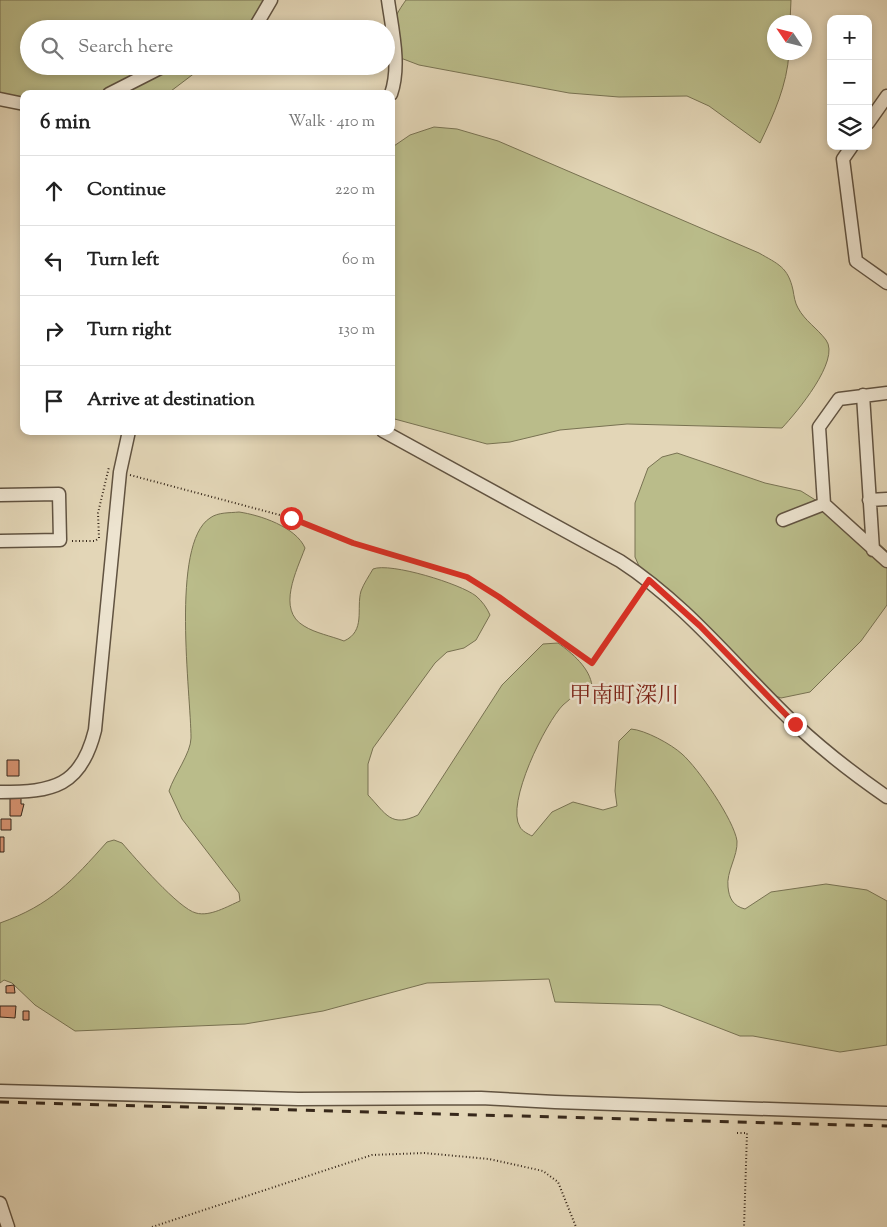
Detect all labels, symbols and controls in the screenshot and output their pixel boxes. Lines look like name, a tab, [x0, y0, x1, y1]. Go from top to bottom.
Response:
north arrow	[767, 15, 812, 60]
map controls	[827, 15, 872, 150]
button: +	[827, 15, 872, 60]
search box	[20, 20, 395, 75]
icon: search	[38, 34, 66, 62]
text: Search here	[78, 34, 173, 61]
button: −	[827, 60, 872, 105]
button: layers	[827, 105, 872, 150]
text: 6 min	[40, 108, 91, 138]
text: Walk · 410 m	[288, 111, 375, 134]
icon: ahead	[40, 177, 68, 205]
text: Continue	[87, 177, 166, 204]
text: 220 m	[335, 179, 375, 202]
icon: left	[40, 247, 68, 275]
text: Turn left	[87, 247, 159, 274]
text: 60 m	[342, 249, 375, 272]
icon: right	[40, 317, 68, 345]
text: Turn right	[87, 317, 171, 344]
text: 130 m	[338, 319, 375, 342]
icon: arrive	[40, 387, 68, 415]
text: Arrive at destination	[87, 387, 255, 414]
route start	[280, 507, 303, 530]
district label: 甲南町深川	[569, 681, 679, 713]
route end	[784, 713, 807, 736]

